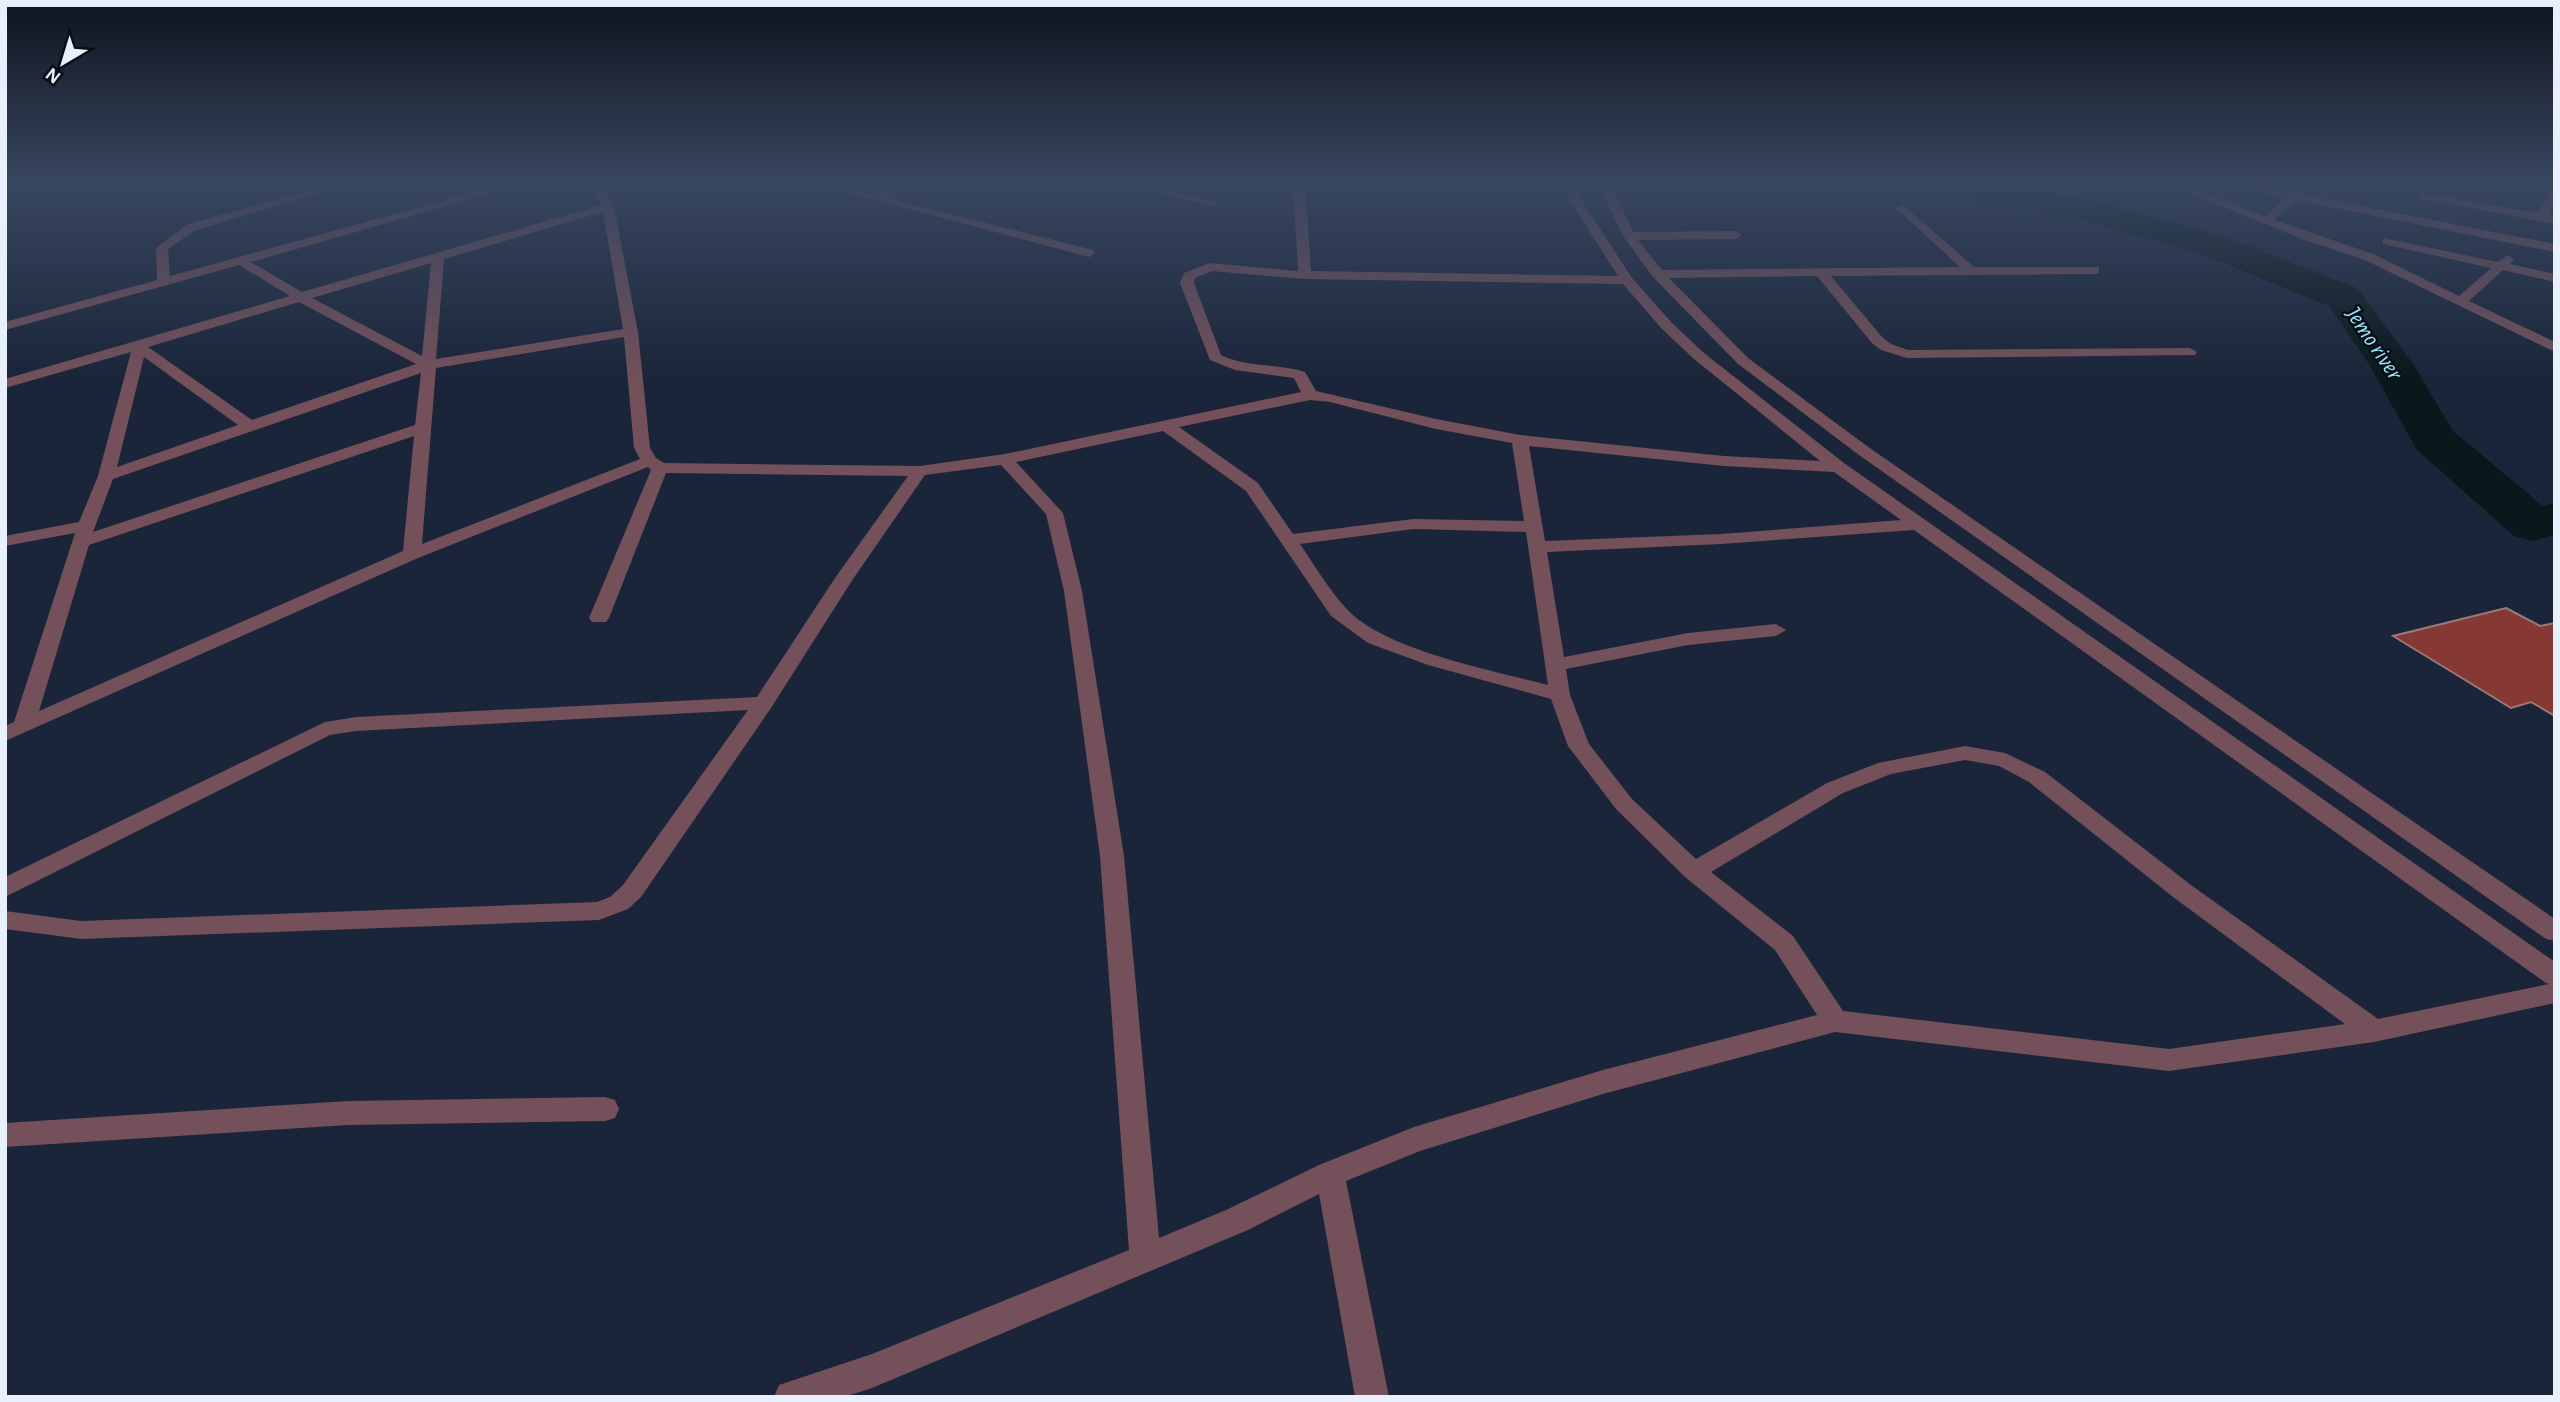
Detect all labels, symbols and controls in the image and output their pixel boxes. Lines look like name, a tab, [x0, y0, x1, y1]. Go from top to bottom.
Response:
north arrow	[28, 28, 98, 98]
text: N	[42, 64, 65, 87]
water label: Jemo river	[2341, 303, 2407, 385]

